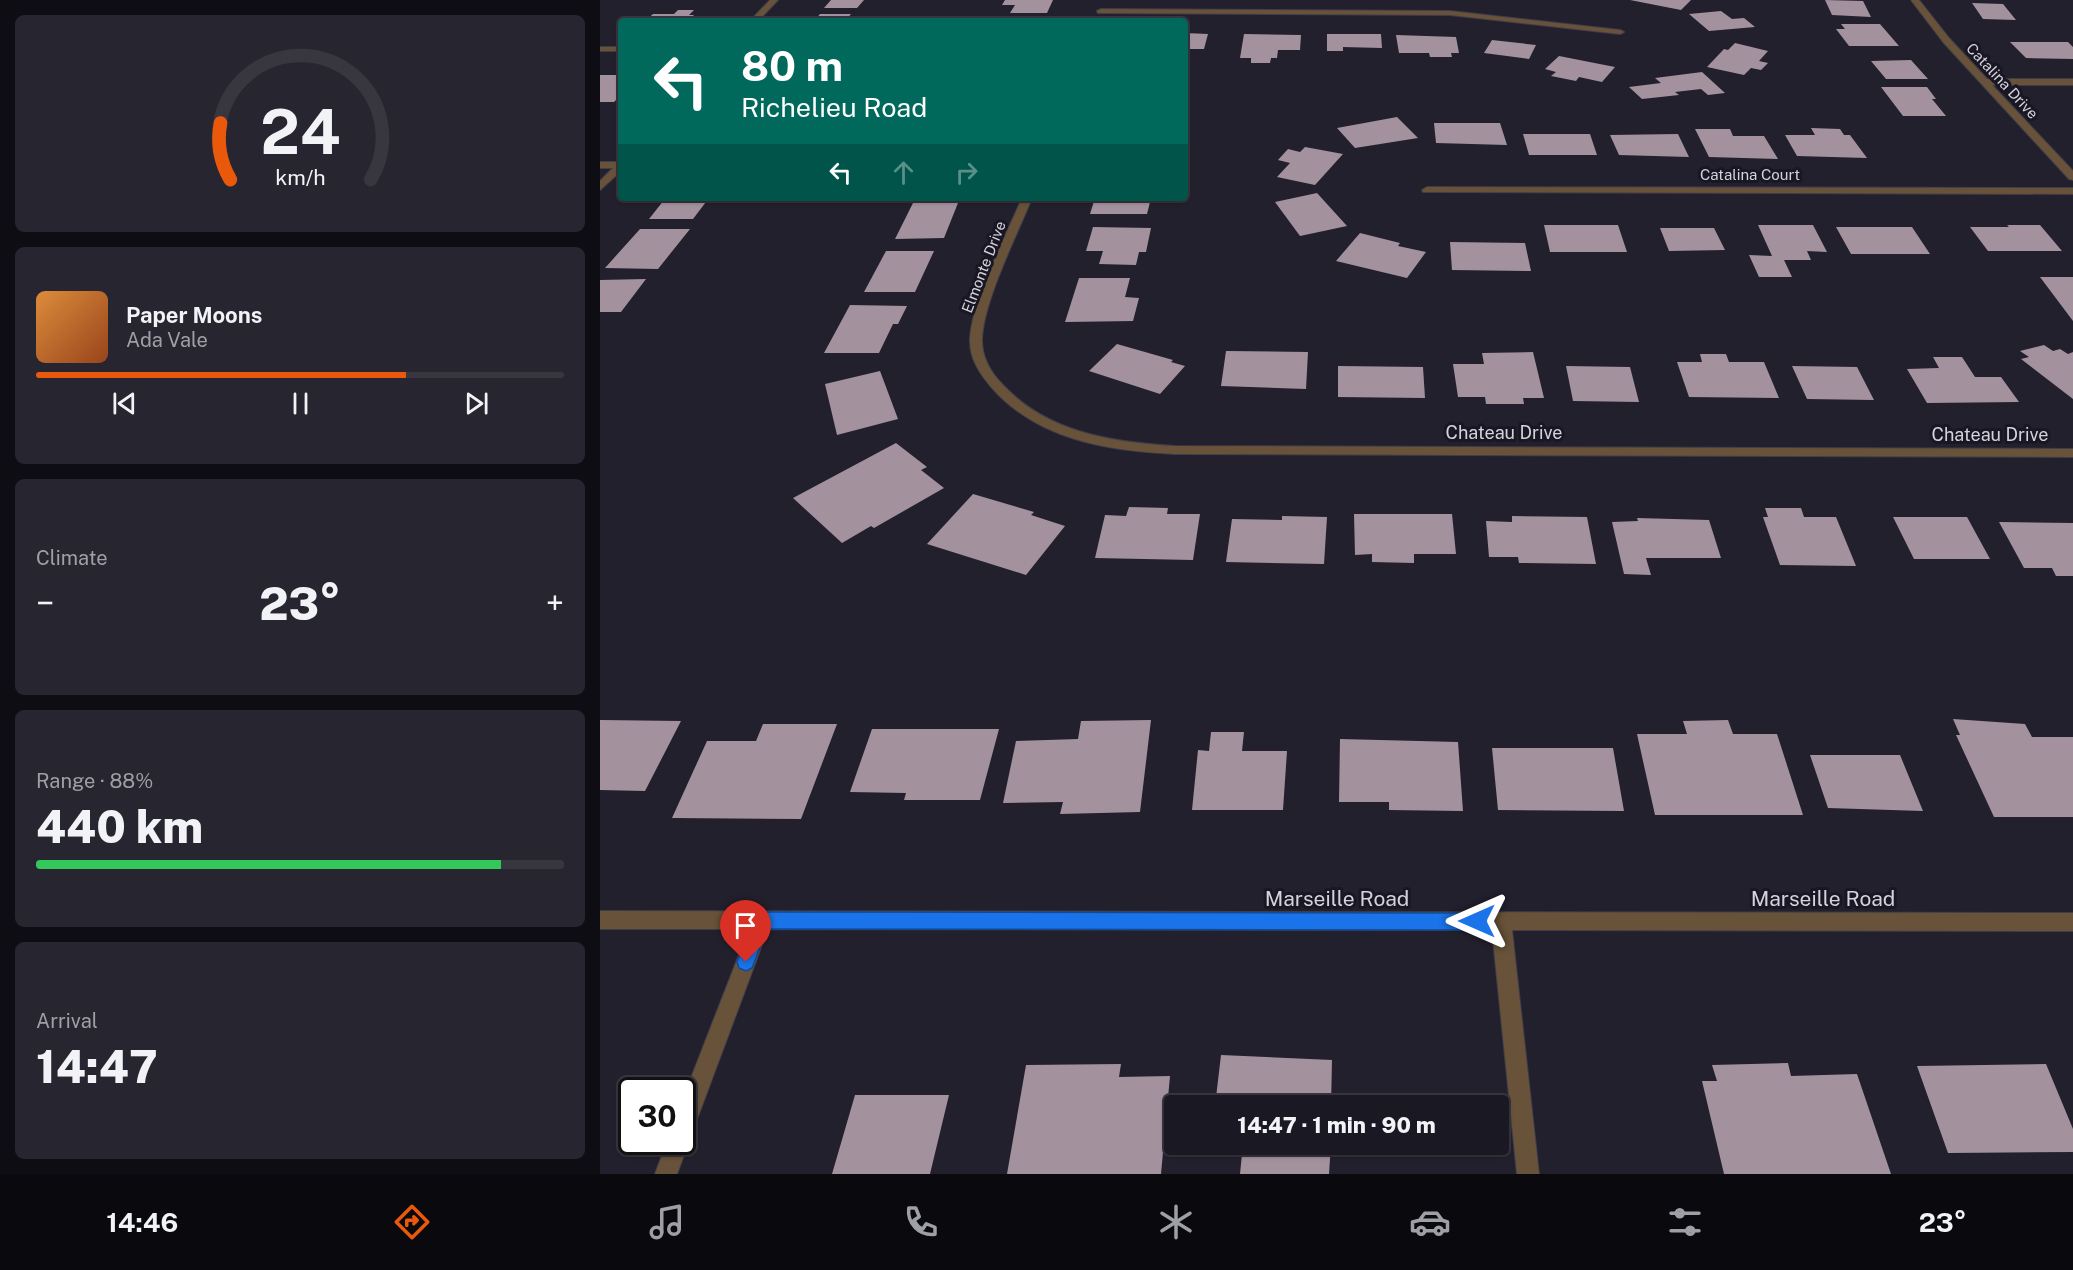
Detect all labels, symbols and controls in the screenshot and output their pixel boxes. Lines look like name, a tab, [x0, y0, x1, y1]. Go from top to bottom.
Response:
street label: Catalina Drive	[1963, 39, 2042, 122]
text: 80 m	[741, 41, 843, 90]
icon: left	[642, 42, 720, 120]
text: Richelieu Road	[741, 91, 927, 123]
text: 24	[260, 96, 340, 169]
icon: left	[824, 156, 857, 189]
icon: ahead	[887, 156, 920, 189]
icon: right	[950, 156, 983, 189]
text: km/h	[275, 166, 325, 191]
street label: Catalina Court	[1700, 166, 1800, 183]
street label: Elmonte Drive	[958, 219, 1009, 315]
text: Paper Moons	[126, 302, 262, 328]
text: Ada Vale	[126, 328, 208, 352]
icon: previous	[108, 387, 141, 420]
icon: pause	[284, 387, 317, 420]
icon: next	[460, 387, 493, 420]
street label: Chateau Drive	[1446, 422, 1563, 443]
street label: Chateau Drive	[1932, 424, 2049, 445]
text: Climate	[36, 546, 108, 570]
text: 23°	[259, 577, 341, 630]
text: −	[36, 584, 54, 622]
text: +	[546, 584, 564, 622]
text: Range · 88%	[36, 769, 153, 793]
text: 440 km	[36, 800, 203, 853]
street label: Marseille Road	[1265, 886, 1409, 911]
street label: Marseille Road	[1751, 886, 1895, 911]
position arrow	[1445, 889, 1509, 953]
pin	[720, 900, 771, 962]
icon: arrive	[729, 909, 762, 942]
text: Arrival	[36, 1009, 98, 1033]
text: 14:47	[36, 1040, 158, 1093]
speed limit sign: 30	[618, 1077, 696, 1155]
text: 14:47 · 1 min · 90 m	[1237, 1112, 1436, 1138]
icon: directions	[391, 1201, 433, 1243]
icon: music	[646, 1201, 688, 1243]
icon: phone	[900, 1201, 942, 1243]
icon: climate	[1155, 1201, 1197, 1243]
icon: car	[1409, 1201, 1451, 1243]
icon: filters	[1664, 1201, 1706, 1243]
text: 14:46	[106, 1206, 178, 1238]
text: 23°	[1919, 1206, 1967, 1238]

